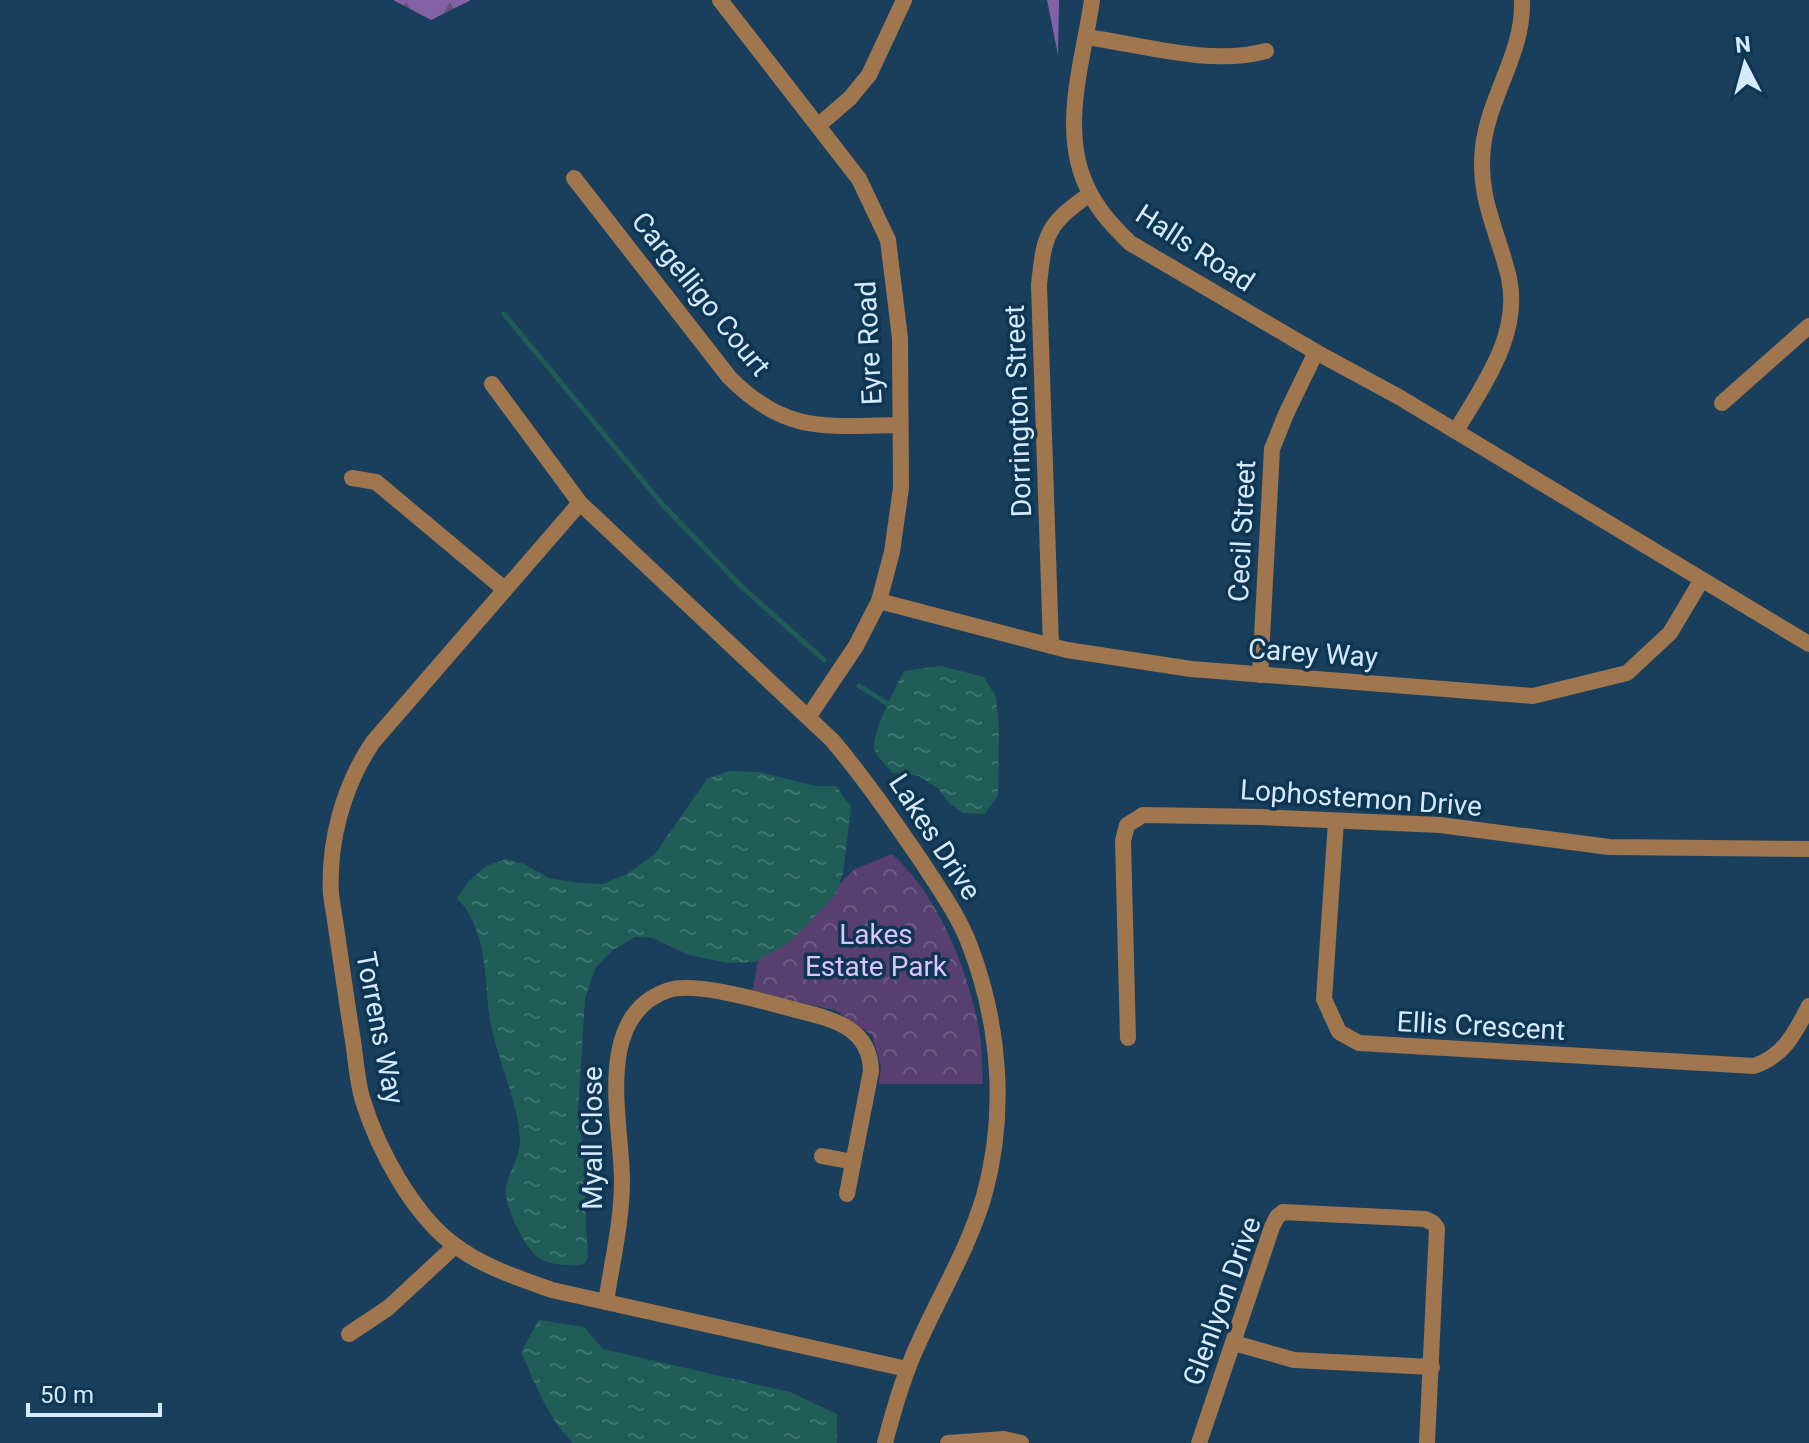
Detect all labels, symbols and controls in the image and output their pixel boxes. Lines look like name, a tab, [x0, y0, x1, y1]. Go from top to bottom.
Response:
north arrow	[1705, 24, 1785, 104]
text: N	[1734, 31, 1752, 58]
street label: Halls Road	[1130, 198, 1260, 298]
street label: Cargelligo Court	[625, 205, 777, 383]
street label: Eyre Road	[849, 280, 889, 406]
street label: Dorrington Street	[998, 304, 1038, 518]
street label: Cecil Street	[1222, 459, 1262, 603]
street label: Carey Way	[1247, 632, 1379, 674]
street label: Lakes Drive	[882, 768, 988, 906]
street label: Lophostemon Drive	[1239, 773, 1483, 823]
park label: Lakes Estate Park	[805, 918, 948, 983]
street label: Torrens Way	[349, 949, 411, 1107]
street label: Ellis Crescent	[1396, 1005, 1566, 1047]
street label: Myall Close	[576, 1066, 609, 1210]
street label: Glenlyon Drive	[1176, 1212, 1268, 1390]
scale bar	[28, 1367, 160, 1417]
text: 50 m	[40, 1381, 94, 1409]

